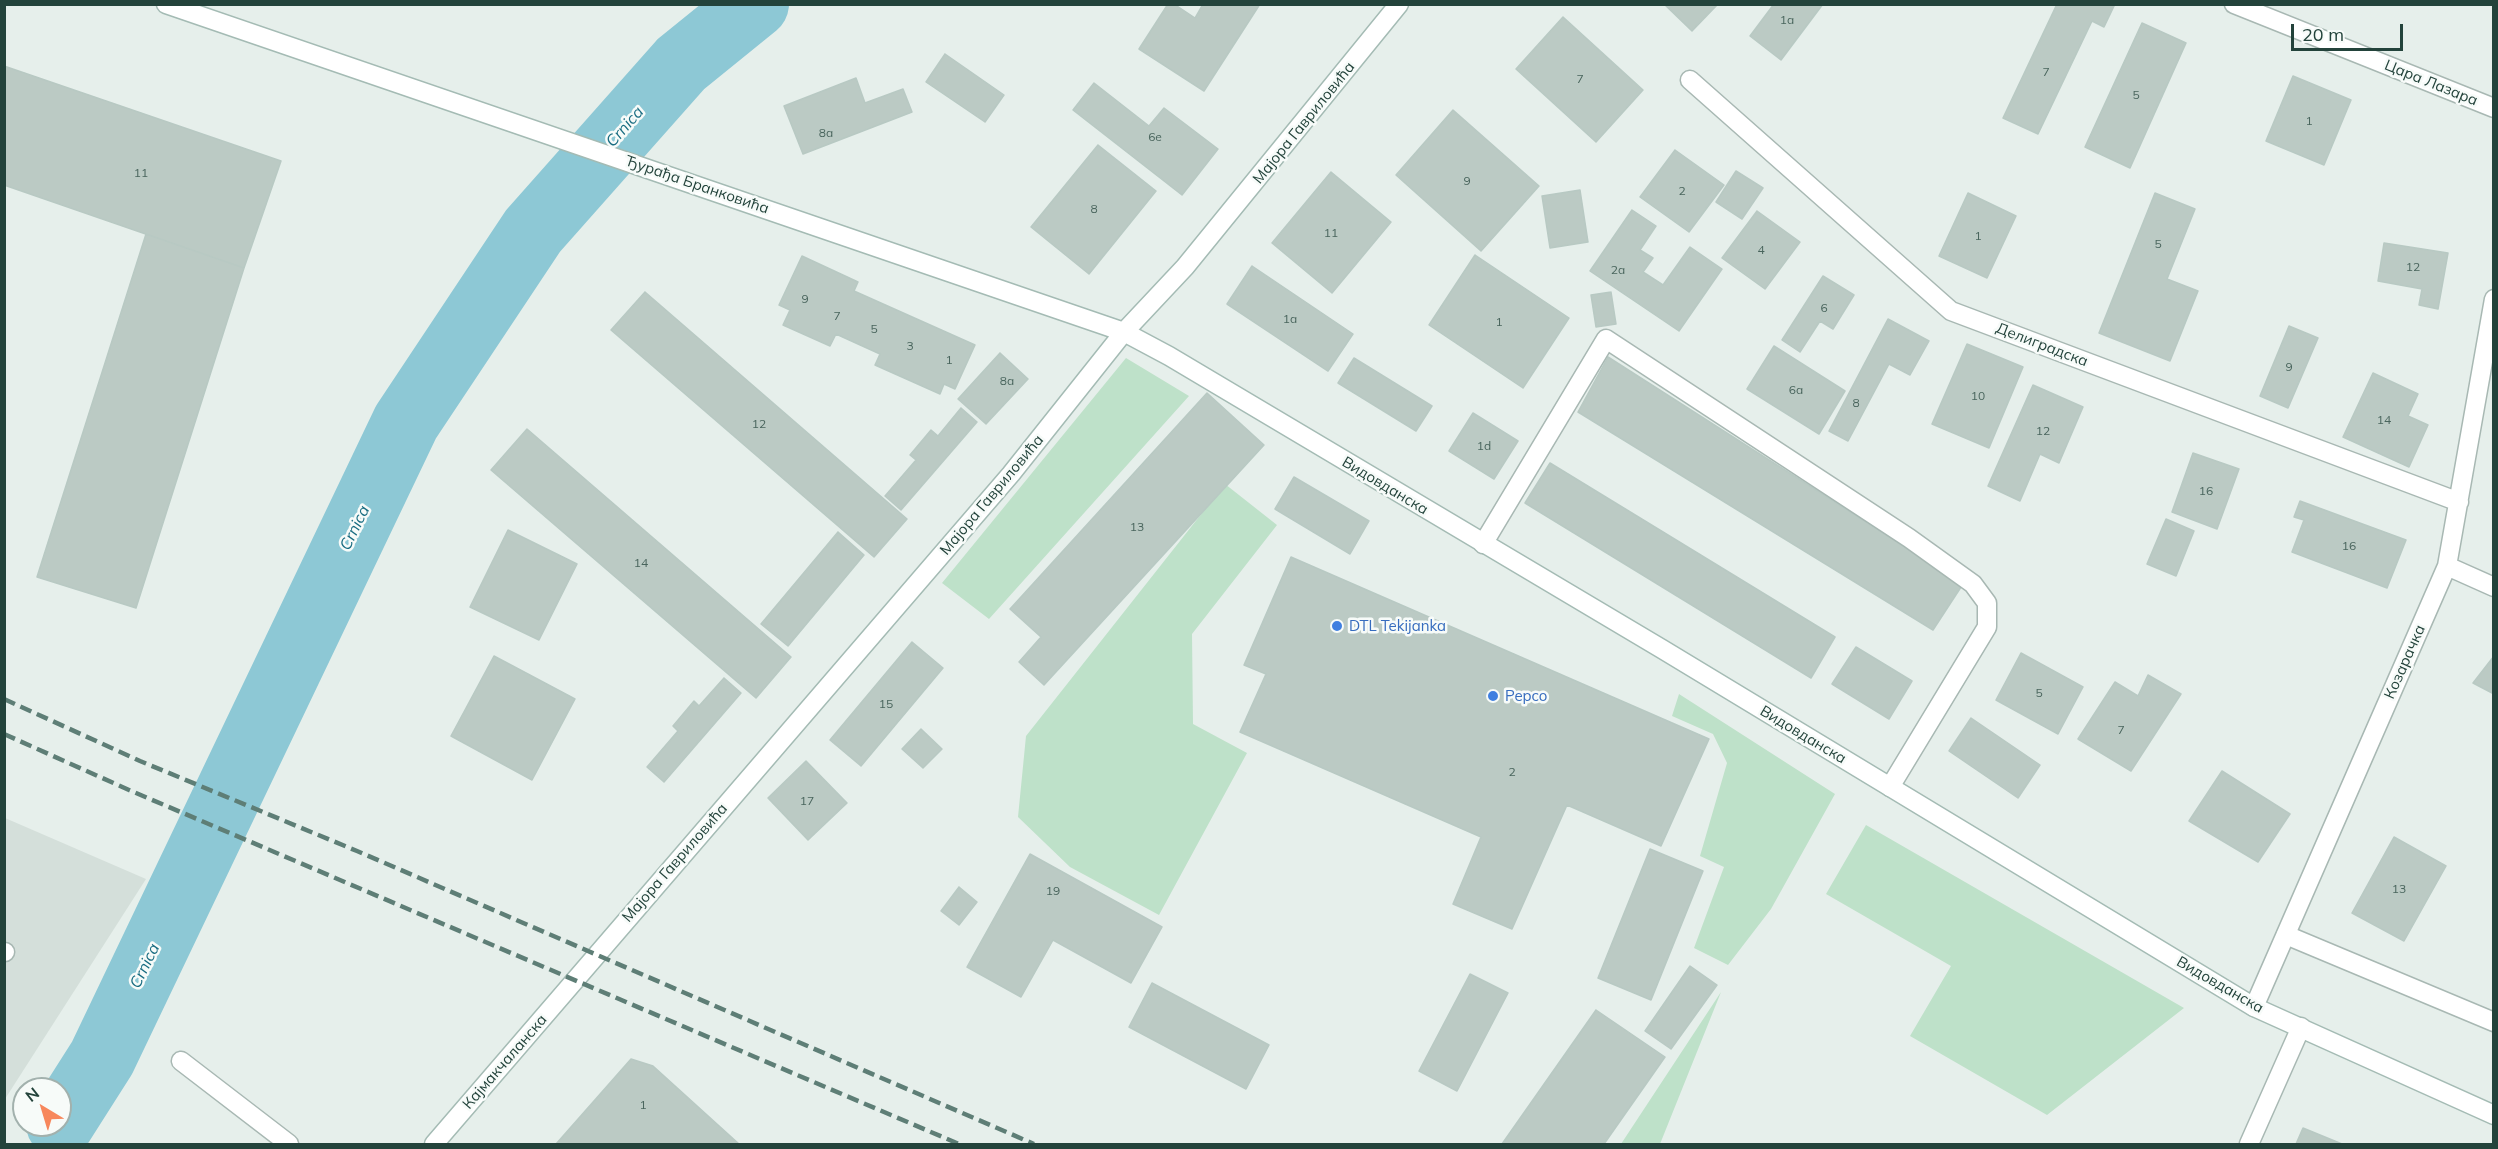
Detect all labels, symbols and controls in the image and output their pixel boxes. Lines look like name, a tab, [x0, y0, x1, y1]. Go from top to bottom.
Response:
scale bar	[2294, 12, 2406, 50]
house number: 1a	[1780, 13, 1794, 27]
text: 20 m	[2302, 23, 2344, 46]
street label: Цара Лазара	[2382, 56, 2480, 110]
street label: Мајора Гавриловића	[1249, 58, 1359, 188]
house number: 7	[2042, 65, 2050, 79]
house number: 7	[1576, 72, 1584, 86]
house number: 5	[2132, 88, 2140, 102]
water label: Crnica	[602, 103, 648, 151]
house number: 1	[2305, 114, 2313, 128]
house number: 8a	[819, 126, 833, 140]
house number: 6e	[1148, 130, 1162, 144]
street label: Ђурађа Бранковића	[623, 152, 771, 218]
house number: 11	[134, 166, 148, 180]
house number: 9	[1463, 174, 1471, 188]
house number: 2	[1678, 184, 1686, 198]
house number: 8	[1090, 202, 1098, 216]
house number: 11	[1324, 226, 1338, 240]
house number: 1	[1974, 229, 1982, 243]
house number: 5	[2154, 237, 2162, 251]
house number: 4	[1757, 243, 1765, 257]
house number: 12	[2406, 260, 2420, 274]
house number: 2a	[1611, 263, 1625, 277]
house number: 9	[801, 292, 809, 306]
house number: 6	[1820, 301, 1828, 315]
house number: 7	[833, 309, 841, 323]
house number: 1a	[1283, 312, 1297, 326]
house number: 1	[1495, 315, 1503, 329]
street label: Делиградска	[1994, 319, 2090, 371]
house number: 5	[870, 322, 878, 336]
house number: 3	[906, 339, 914, 353]
house number: 1	[945, 353, 953, 367]
house number: 9	[2285, 360, 2293, 374]
house number: 8a	[1000, 374, 1014, 388]
house number: 6a	[1789, 383, 1803, 397]
house number: 10	[1971, 389, 1985, 403]
house number: 8	[1852, 396, 1860, 410]
house number: 14	[2377, 413, 2391, 427]
house number: 12	[752, 417, 766, 431]
house number: 12	[2036, 424, 2050, 438]
street label: Мајора Гавриловића	[936, 431, 1048, 559]
house number: 1d	[1477, 439, 1491, 453]
street label: Видовданска	[1339, 453, 1431, 519]
house number: 16	[2199, 484, 2213, 498]
water label: Crnica	[336, 502, 374, 554]
house number: 13	[1130, 520, 1144, 534]
house number: 16	[2342, 539, 2356, 553]
house number: 14	[634, 556, 648, 570]
place label: DTL Tekijanka	[1349, 617, 1446, 635]
marker: DTL Tekijanka	[1330, 619, 1344, 633]
street label: Козарачка	[2381, 622, 2429, 702]
house number: 5	[2035, 686, 2043, 700]
place label: Pepco	[1505, 687, 1547, 705]
marker: Pepco	[1486, 689, 1500, 703]
house number: 15	[879, 697, 893, 711]
street label: Видовданска	[1757, 702, 1849, 768]
house number: 7	[2117, 723, 2125, 737]
house number: 2	[1508, 765, 1516, 779]
house number: 17	[800, 794, 814, 808]
street label: Мајора Гавриловића	[619, 800, 731, 926]
house number: 13	[2392, 882, 2406, 896]
house number: 19	[1046, 884, 1060, 898]
water label: Crnica	[126, 940, 164, 992]
street label: Видовданска	[2173, 953, 2267, 1017]
street label: Кајмакчаланска	[459, 1011, 551, 1113]
north arrow	[12, 1077, 72, 1137]
text: N	[21, 1083, 43, 1106]
house number: 1	[639, 1098, 647, 1112]

